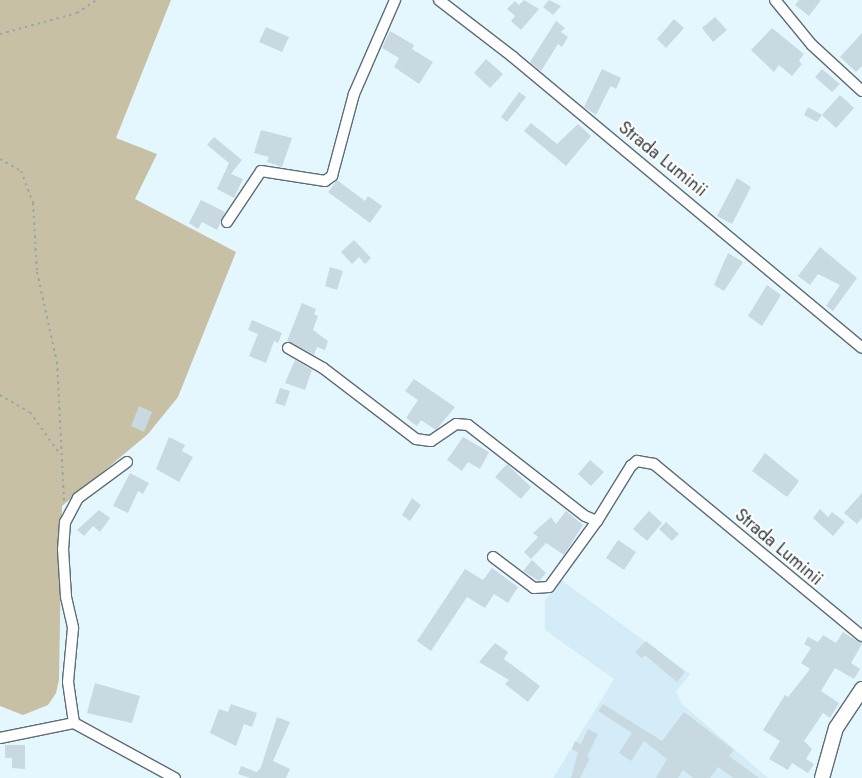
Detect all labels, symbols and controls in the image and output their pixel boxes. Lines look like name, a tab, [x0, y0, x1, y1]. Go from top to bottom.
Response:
street label: Strada Luminii	[614, 117, 712, 201]
street label: Strada Luminii	[731, 504, 827, 590]

